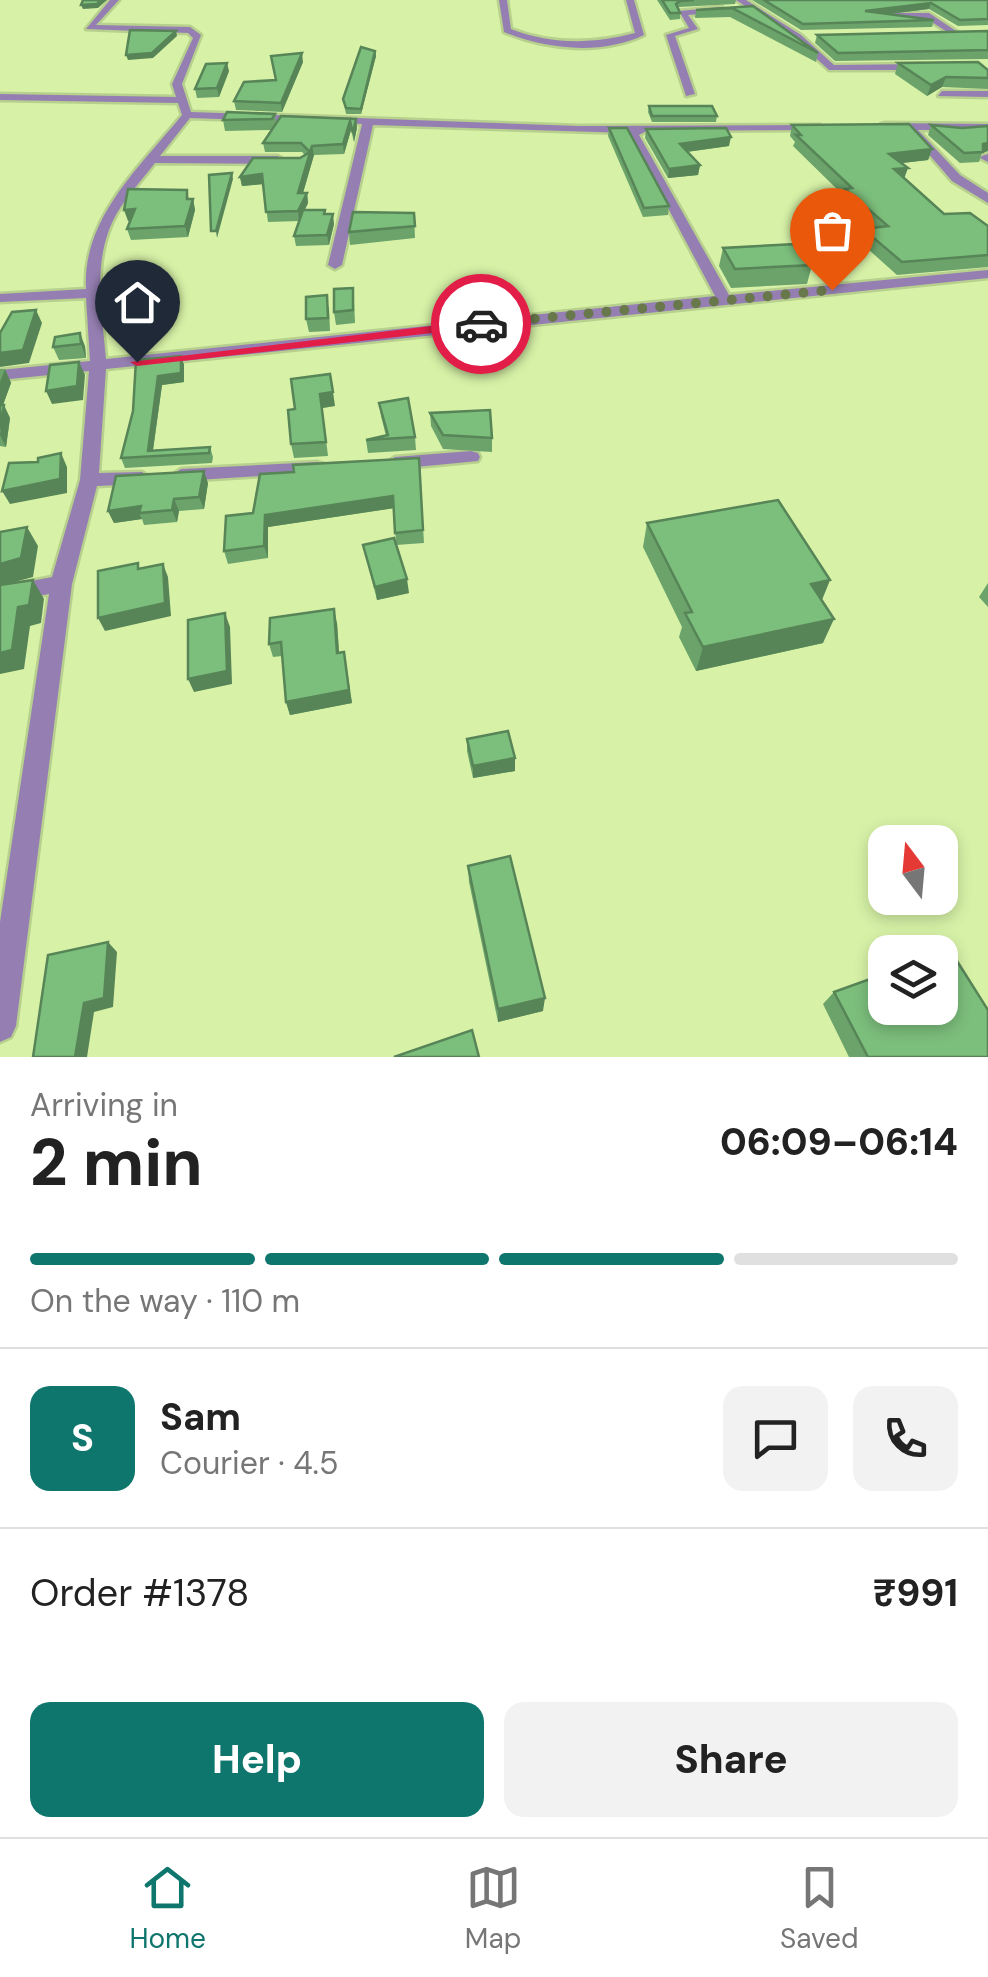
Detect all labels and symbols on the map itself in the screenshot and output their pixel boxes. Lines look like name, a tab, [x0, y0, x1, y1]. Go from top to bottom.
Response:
pin	[790, 188, 875, 291]
pin	[95, 260, 180, 363]
courier	[431, 274, 531, 374]
north arrow	[868, 825, 958, 915]

